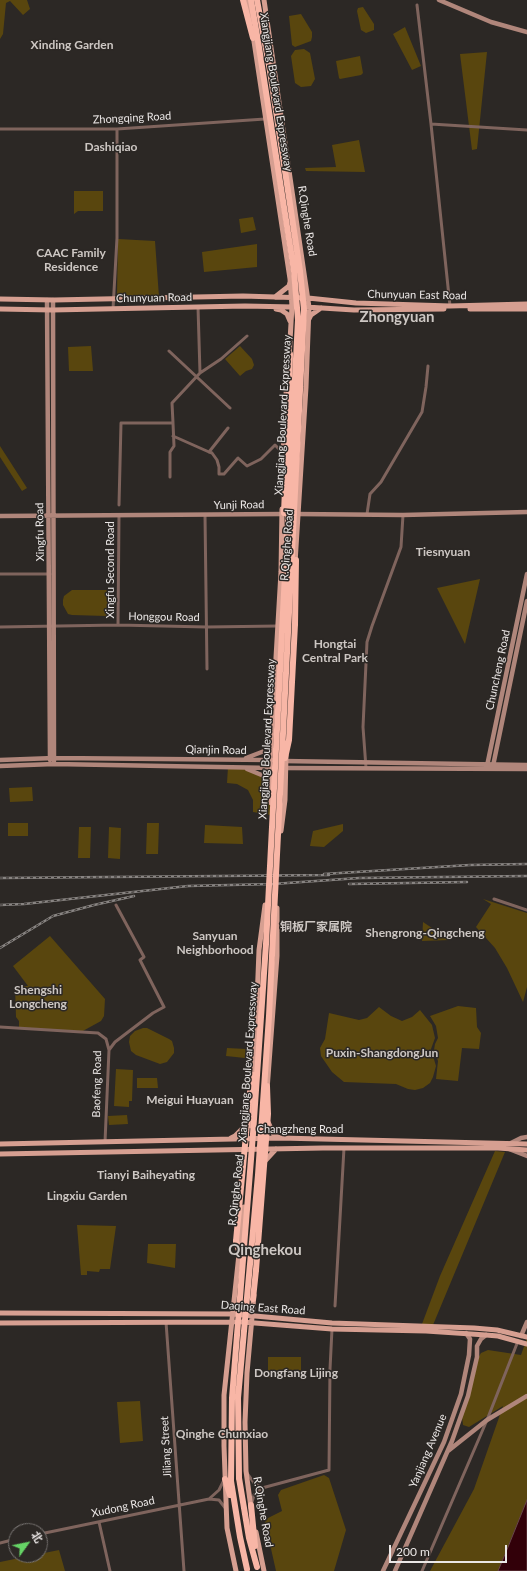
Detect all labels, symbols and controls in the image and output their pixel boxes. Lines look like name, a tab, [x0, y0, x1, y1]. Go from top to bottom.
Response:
street label: Xiangjiang Boulevard Expressway	[257, 12, 295, 172]
district label: Xinding Garden	[31, 38, 113, 52]
street label: Zhongqing Road	[92, 109, 172, 127]
district label: Dashiqiao	[85, 140, 137, 154]
street label: R.Qinghe Road	[295, 185, 319, 257]
district label: CAAC Family Residence	[36, 246, 106, 274]
street label: Chunyuan East Road	[367, 288, 467, 302]
street label: Chunyuan Road	[116, 291, 192, 305]
district label: Zhongyuan	[360, 308, 434, 326]
street label: Xiangjiang Boulevard Expressway	[272, 334, 294, 496]
street label: Yunji Road	[214, 498, 264, 512]
street label: Xingfu Road	[33, 502, 47, 562]
street label: R.Qinghe Road	[278, 509, 296, 581]
street label: Xingfu Second Road	[103, 521, 117, 619]
district label: Tiesnyuan	[416, 545, 470, 559]
street label: Honggou Road	[128, 610, 200, 624]
street label: Chuncheng Road	[483, 629, 513, 711]
district label: Hongtai Central Park	[302, 637, 368, 665]
street label: Xiangjiang Boulevard Expressway	[256, 658, 278, 820]
street label: Qianjin Road	[185, 743, 247, 757]
district label: 铜板厂家属院	[280, 920, 352, 934]
district label: Shengrong-Qingcheng	[365, 926, 485, 940]
district label: Sanyuan Neighborhood	[176, 929, 254, 957]
street label: Xiangjiang Boulevard Expressway	[236, 981, 260, 1143]
district label: Shengshi Longcheng	[9, 983, 67, 1011]
district label: Puxin-ShangdongJun	[326, 1046, 438, 1060]
street label: Baofeng Road	[90, 1050, 104, 1118]
district label: Meigui Huayuan	[146, 1093, 234, 1107]
street label: Changzheng Road	[257, 1122, 343, 1136]
street label: R.Qinghe Road	[226, 1154, 246, 1226]
district label: Tianyi Baiheyating	[97, 1168, 195, 1182]
district label: Lingxiu Garden	[47, 1189, 127, 1203]
district label: Qinghekou	[228, 1241, 302, 1259]
street label: Daqing East Road	[220, 1298, 306, 1318]
district label: Dongfang Lijing	[254, 1366, 338, 1380]
street label: Yanjiang Avenue	[406, 1412, 450, 1490]
street label: Jiliang Street	[158, 1416, 174, 1478]
district label: Qinghe Chunxiao	[176, 1427, 268, 1441]
street label: R.Qinghe Road	[250, 1476, 276, 1548]
street label: Xudong Road	[90, 1494, 156, 1520]
north arrow	[8, 1523, 48, 1563]
text: 北	[29, 1529, 46, 1545]
scale bar	[391, 1537, 509, 1563]
text: 200 m	[396, 1544, 430, 1559]

